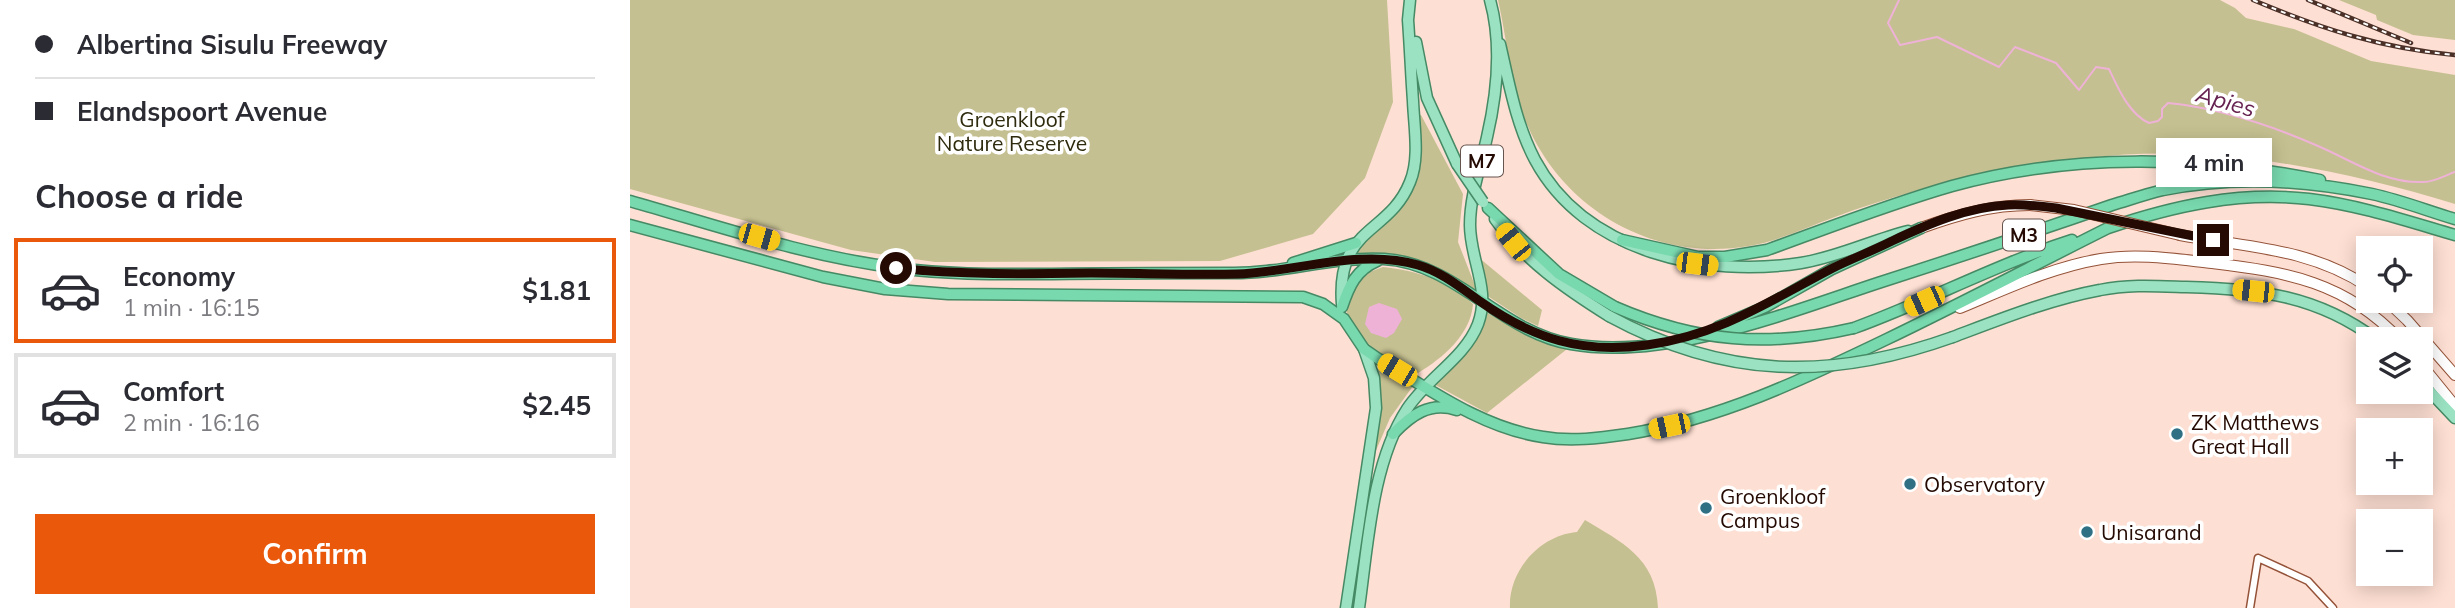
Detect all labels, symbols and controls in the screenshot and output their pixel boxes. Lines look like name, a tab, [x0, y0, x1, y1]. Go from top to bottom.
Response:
text: Albertina Sisulu Freeway	[77, 28, 387, 61]
water label: Apies	[2192, 79, 2259, 123]
text: Elandspoort Avenue	[77, 95, 327, 128]
park label: Groenkloof Nature Reserve	[937, 106, 1087, 156]
callout: 4 min	[2155, 138, 2271, 188]
road number: M7	[1461, 146, 1503, 176]
text: 4 min	[2184, 148, 2244, 177]
text: Choose a ride	[35, 176, 243, 216]
car	[1492, 219, 1535, 265]
road number: M3	[2003, 219, 2045, 250]
car	[736, 221, 783, 253]
route end	[2197, 224, 2229, 256]
map controls	[2356, 236, 2433, 586]
button: locate	[2356, 236, 2433, 313]
car	[1675, 251, 1720, 277]
route start	[880, 252, 912, 284]
icon: car	[39, 259, 102, 322]
text: Economy	[123, 260, 235, 293]
text: $1.81	[522, 274, 591, 307]
car	[2232, 278, 2275, 304]
car	[1901, 283, 1948, 319]
text: 1 min · 16:15	[123, 293, 260, 322]
button: layers	[2356, 327, 2433, 404]
car	[1374, 350, 1421, 390]
icon: car	[39, 374, 102, 437]
text: Comfort	[123, 375, 224, 408]
text: $2.45	[522, 389, 591, 422]
text: 2 min · 16:16	[123, 408, 260, 437]
place label: ZK Matthews Great Hall	[2191, 409, 2319, 459]
car	[1647, 411, 1692, 441]
button: +	[2356, 418, 2433, 495]
marker: ZK Matthews Great Hall	[2169, 426, 2185, 442]
place label: Observatory	[1924, 471, 2045, 497]
marker: Observatory	[1902, 476, 1918, 492]
place label: Groenkloof Campus	[1720, 483, 1826, 533]
marker: Groenkloof Campus	[1698, 500, 1714, 516]
button: −	[2356, 509, 2433, 586]
button: Confirm	[35, 514, 595, 594]
place label: Unisarand	[2101, 519, 2202, 545]
marker: Unisarand	[2079, 524, 2095, 540]

